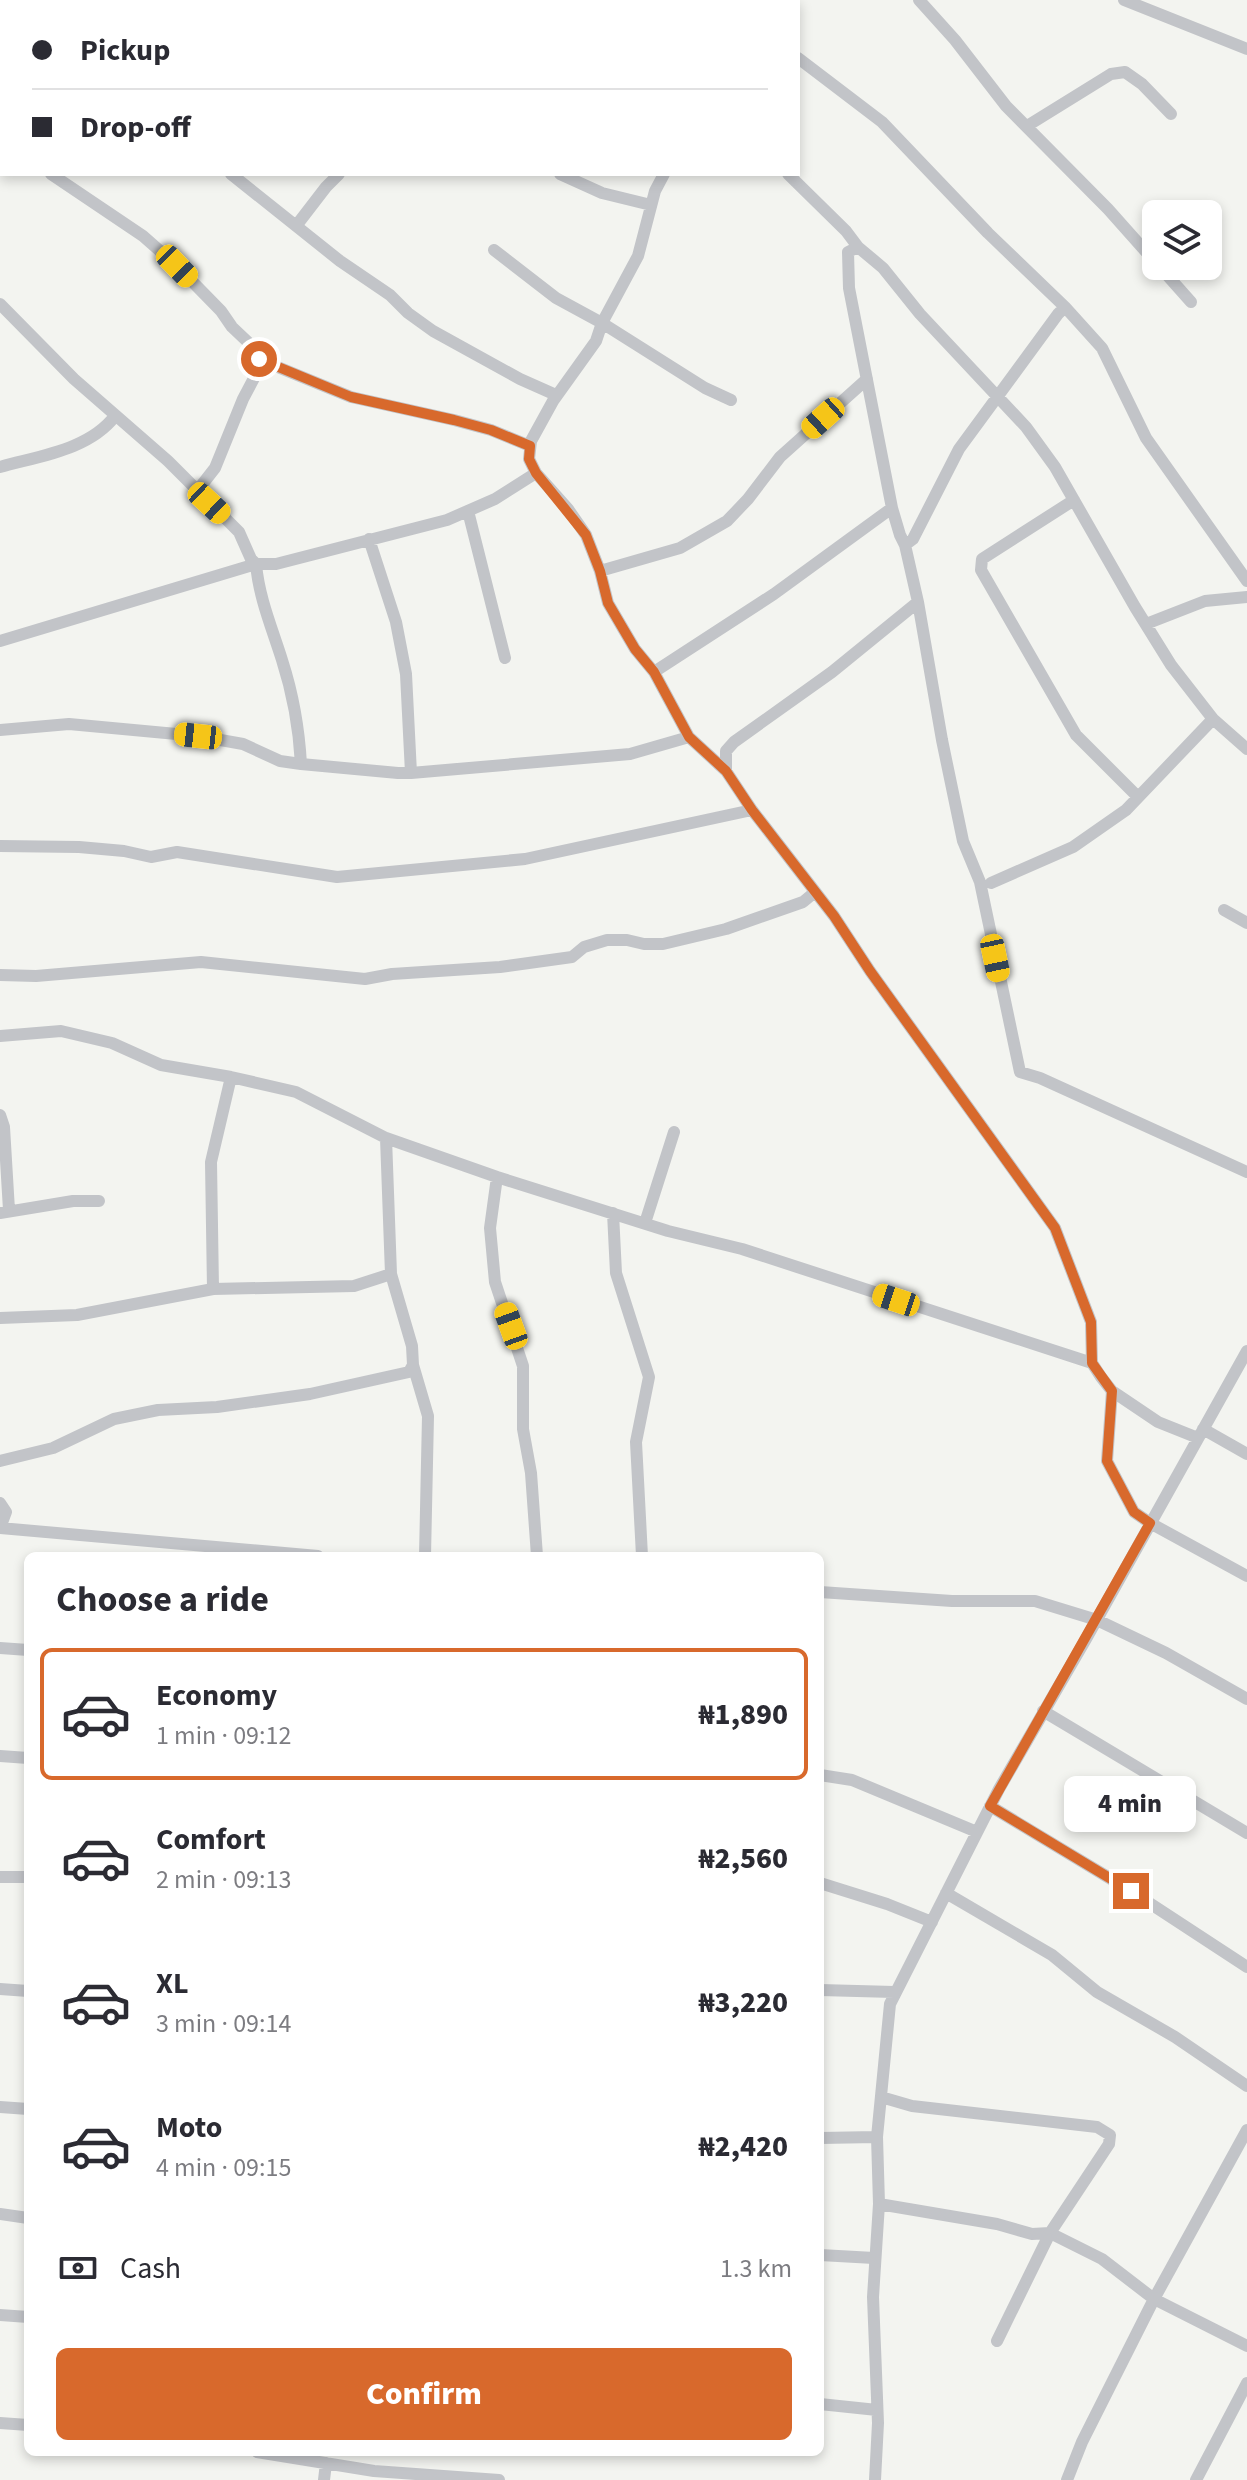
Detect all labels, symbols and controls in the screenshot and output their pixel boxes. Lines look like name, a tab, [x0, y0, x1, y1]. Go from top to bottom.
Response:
text: Pickup	[80, 29, 170, 72]
text: Drop-off	[80, 106, 191, 149]
map controls	[1142, 200, 1222, 280]
button: layers	[1142, 200, 1222, 280]
car	[152, 240, 202, 292]
route start	[241, 341, 277, 377]
car	[797, 393, 849, 443]
car	[183, 478, 235, 528]
car	[173, 722, 223, 750]
car	[978, 932, 1012, 984]
car	[869, 1281, 923, 1319]
car	[492, 1299, 530, 1353]
text: Choose a ride	[56, 1574, 269, 1625]
text: Economy	[156, 1674, 277, 1717]
icon: car	[60, 1678, 132, 1750]
text: ₦1,890	[699, 1693, 788, 1736]
text: 1 min · 09:12	[156, 1717, 291, 1754]
callout: 4 min	[1065, 1775, 1197, 1831]
text: 4 min	[1098, 1785, 1162, 1822]
text: Comfort	[156, 1818, 266, 1861]
icon: car	[60, 1822, 132, 1894]
text: ₦2,560	[699, 1837, 788, 1880]
text: 2 min · 09:13	[156, 1861, 291, 1898]
route end	[1113, 1873, 1149, 1909]
text: XL	[156, 1962, 189, 2005]
icon: car	[60, 1966, 132, 2038]
text: ₦3,220	[699, 1981, 788, 2024]
text: 3 min · 09:14	[156, 2005, 291, 2042]
text: Moto	[156, 2106, 222, 2149]
icon: car	[60, 2110, 132, 2182]
text: ₦2,420	[699, 2125, 788, 2168]
text: 4 min · 09:15	[156, 2149, 291, 2186]
icon: cash	[56, 2246, 100, 2290]
text: Cash	[120, 2247, 181, 2290]
text: 1.3 km	[720, 2250, 792, 2287]
button: Confirm	[56, 2348, 792, 2440]

